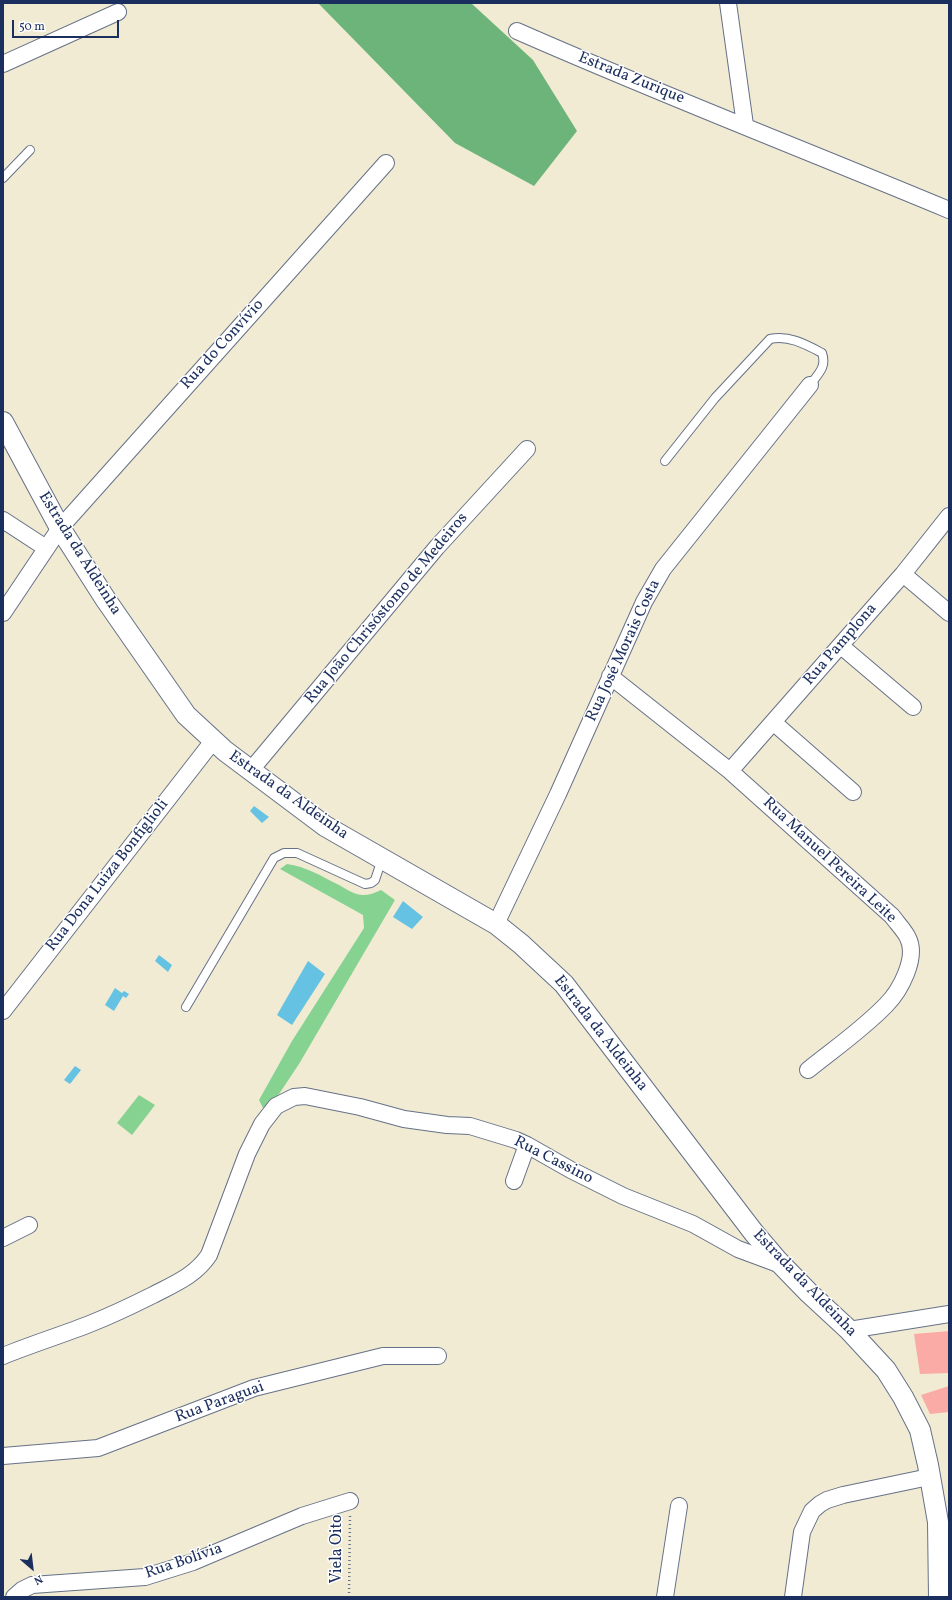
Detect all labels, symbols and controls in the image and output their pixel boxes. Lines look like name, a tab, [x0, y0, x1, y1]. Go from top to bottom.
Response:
scale bar	[14, 12, 121, 38]
text: 50 m	[19, 19, 45, 35]
street label: Estrada Zurique	[575, 49, 687, 109]
street label: Rua do Convívio	[177, 296, 269, 394]
street label: Estrada da Aldeinha	[33, 489, 125, 619]
street label: Rua João Chrisóstomo de Medeiros	[301, 510, 473, 708]
street label: Rua José Morais Costa	[583, 577, 665, 725]
street label: Rua Pamplona	[800, 600, 882, 690]
street label: Estrada da Aldeinha	[224, 748, 352, 844]
street label: Rua Manuel Pereira Leite	[758, 794, 900, 928]
street label: Rua Dona Luiza Bonfiglioli	[43, 796, 173, 956]
street label: Estrada da Aldeinha	[549, 972, 651, 1096]
street label: Rua Cassino	[510, 1133, 596, 1189]
street label: Estrada da Aldeinha	[748, 1226, 860, 1342]
street label: Rua Paraguai	[173, 1378, 267, 1428]
street label: Viela Oito	[328, 1514, 348, 1584]
street label: Rua Bolívia	[143, 1540, 225, 1584]
north arrow	[12, 1548, 52, 1588]
text: N	[31, 1571, 45, 1588]

